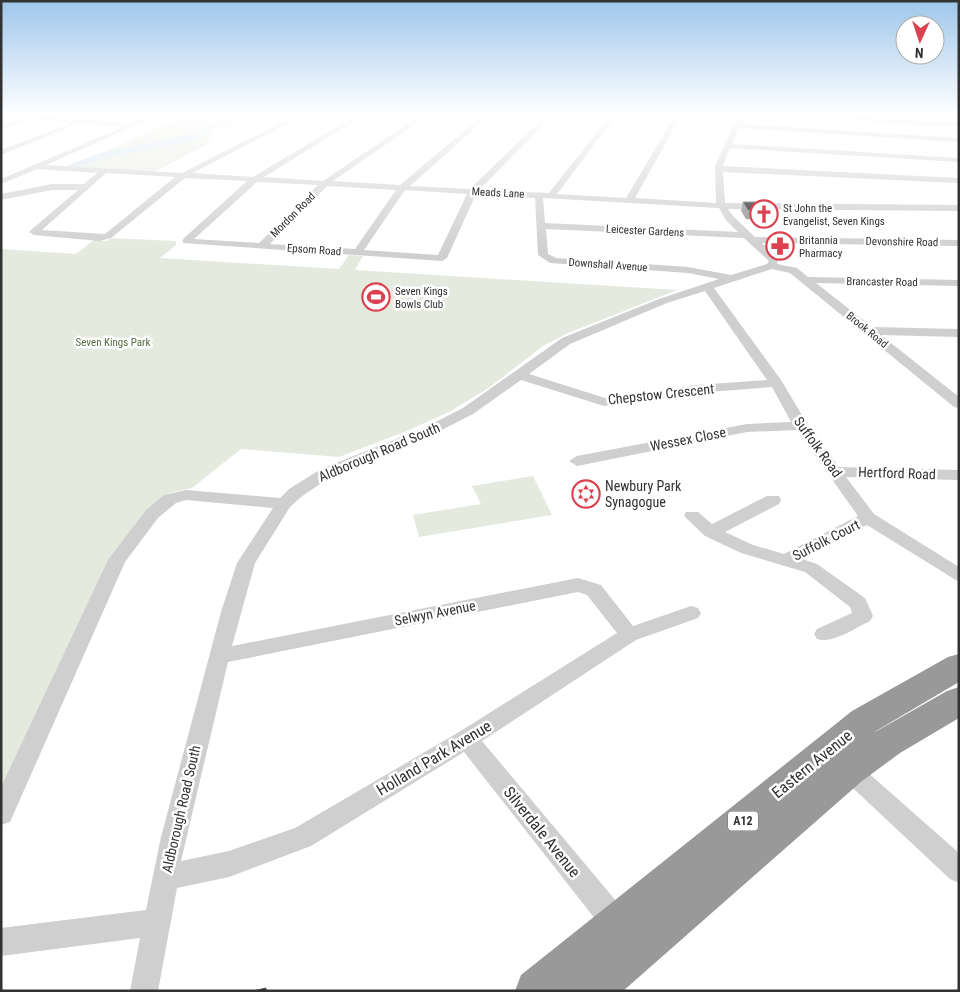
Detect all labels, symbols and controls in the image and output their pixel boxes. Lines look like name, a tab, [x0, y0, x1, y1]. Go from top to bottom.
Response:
north arrow	[895, 15, 945, 65]
text: N	[915, 45, 924, 61]
street label: Meads Lane	[471, 185, 525, 201]
street label: Mordon Road	[268, 190, 318, 240]
church icon: St John the Evangelist, Seven Kings	[749, 199, 779, 229]
place label: St John the Evangelist, Seven Kings	[783, 202, 885, 228]
street label: Leicester Gardens	[605, 222, 685, 240]
pharmacy icon: Britannia Pharmacy	[765, 231, 795, 261]
place label: Britannia Pharmacy	[799, 234, 843, 260]
street label: Devonshire Road	[866, 235, 938, 249]
street label: Epsom Road	[286, 242, 342, 258]
street label: Downshall Avenue	[568, 256, 648, 274]
street label: Brancaster Road	[846, 275, 918, 289]
sports icon: Seven Kings Bowls Club	[361, 282, 391, 312]
place label: Seven Kings Bowls Club	[395, 285, 448, 311]
street label: Brook Road	[844, 309, 890, 351]
park label: Seven Kings Park	[76, 336, 150, 349]
street label: Chepstow Crescent	[607, 380, 715, 408]
street label: Suffolk Road	[791, 414, 845, 480]
street label: Aldborough Road South	[316, 419, 442, 485]
street label: Wessex Close	[649, 424, 728, 454]
street label: Hertford Road	[858, 464, 936, 482]
place label: Newbury Park Synagogue	[605, 478, 682, 510]
synagogue icon: Newbury Park Synagogue	[571, 479, 601, 509]
street label: Suffolk Court	[790, 516, 862, 564]
street label: Selwyn Avenue	[393, 597, 477, 629]
street label: Holland Park Avenue	[373, 716, 495, 800]
street label: Eastern Avenue	[768, 726, 856, 802]
street label: Aldborough Road South	[159, 744, 203, 874]
street label: Silverdale Avenue	[500, 783, 584, 881]
road number: A12	[728, 811, 758, 830]

